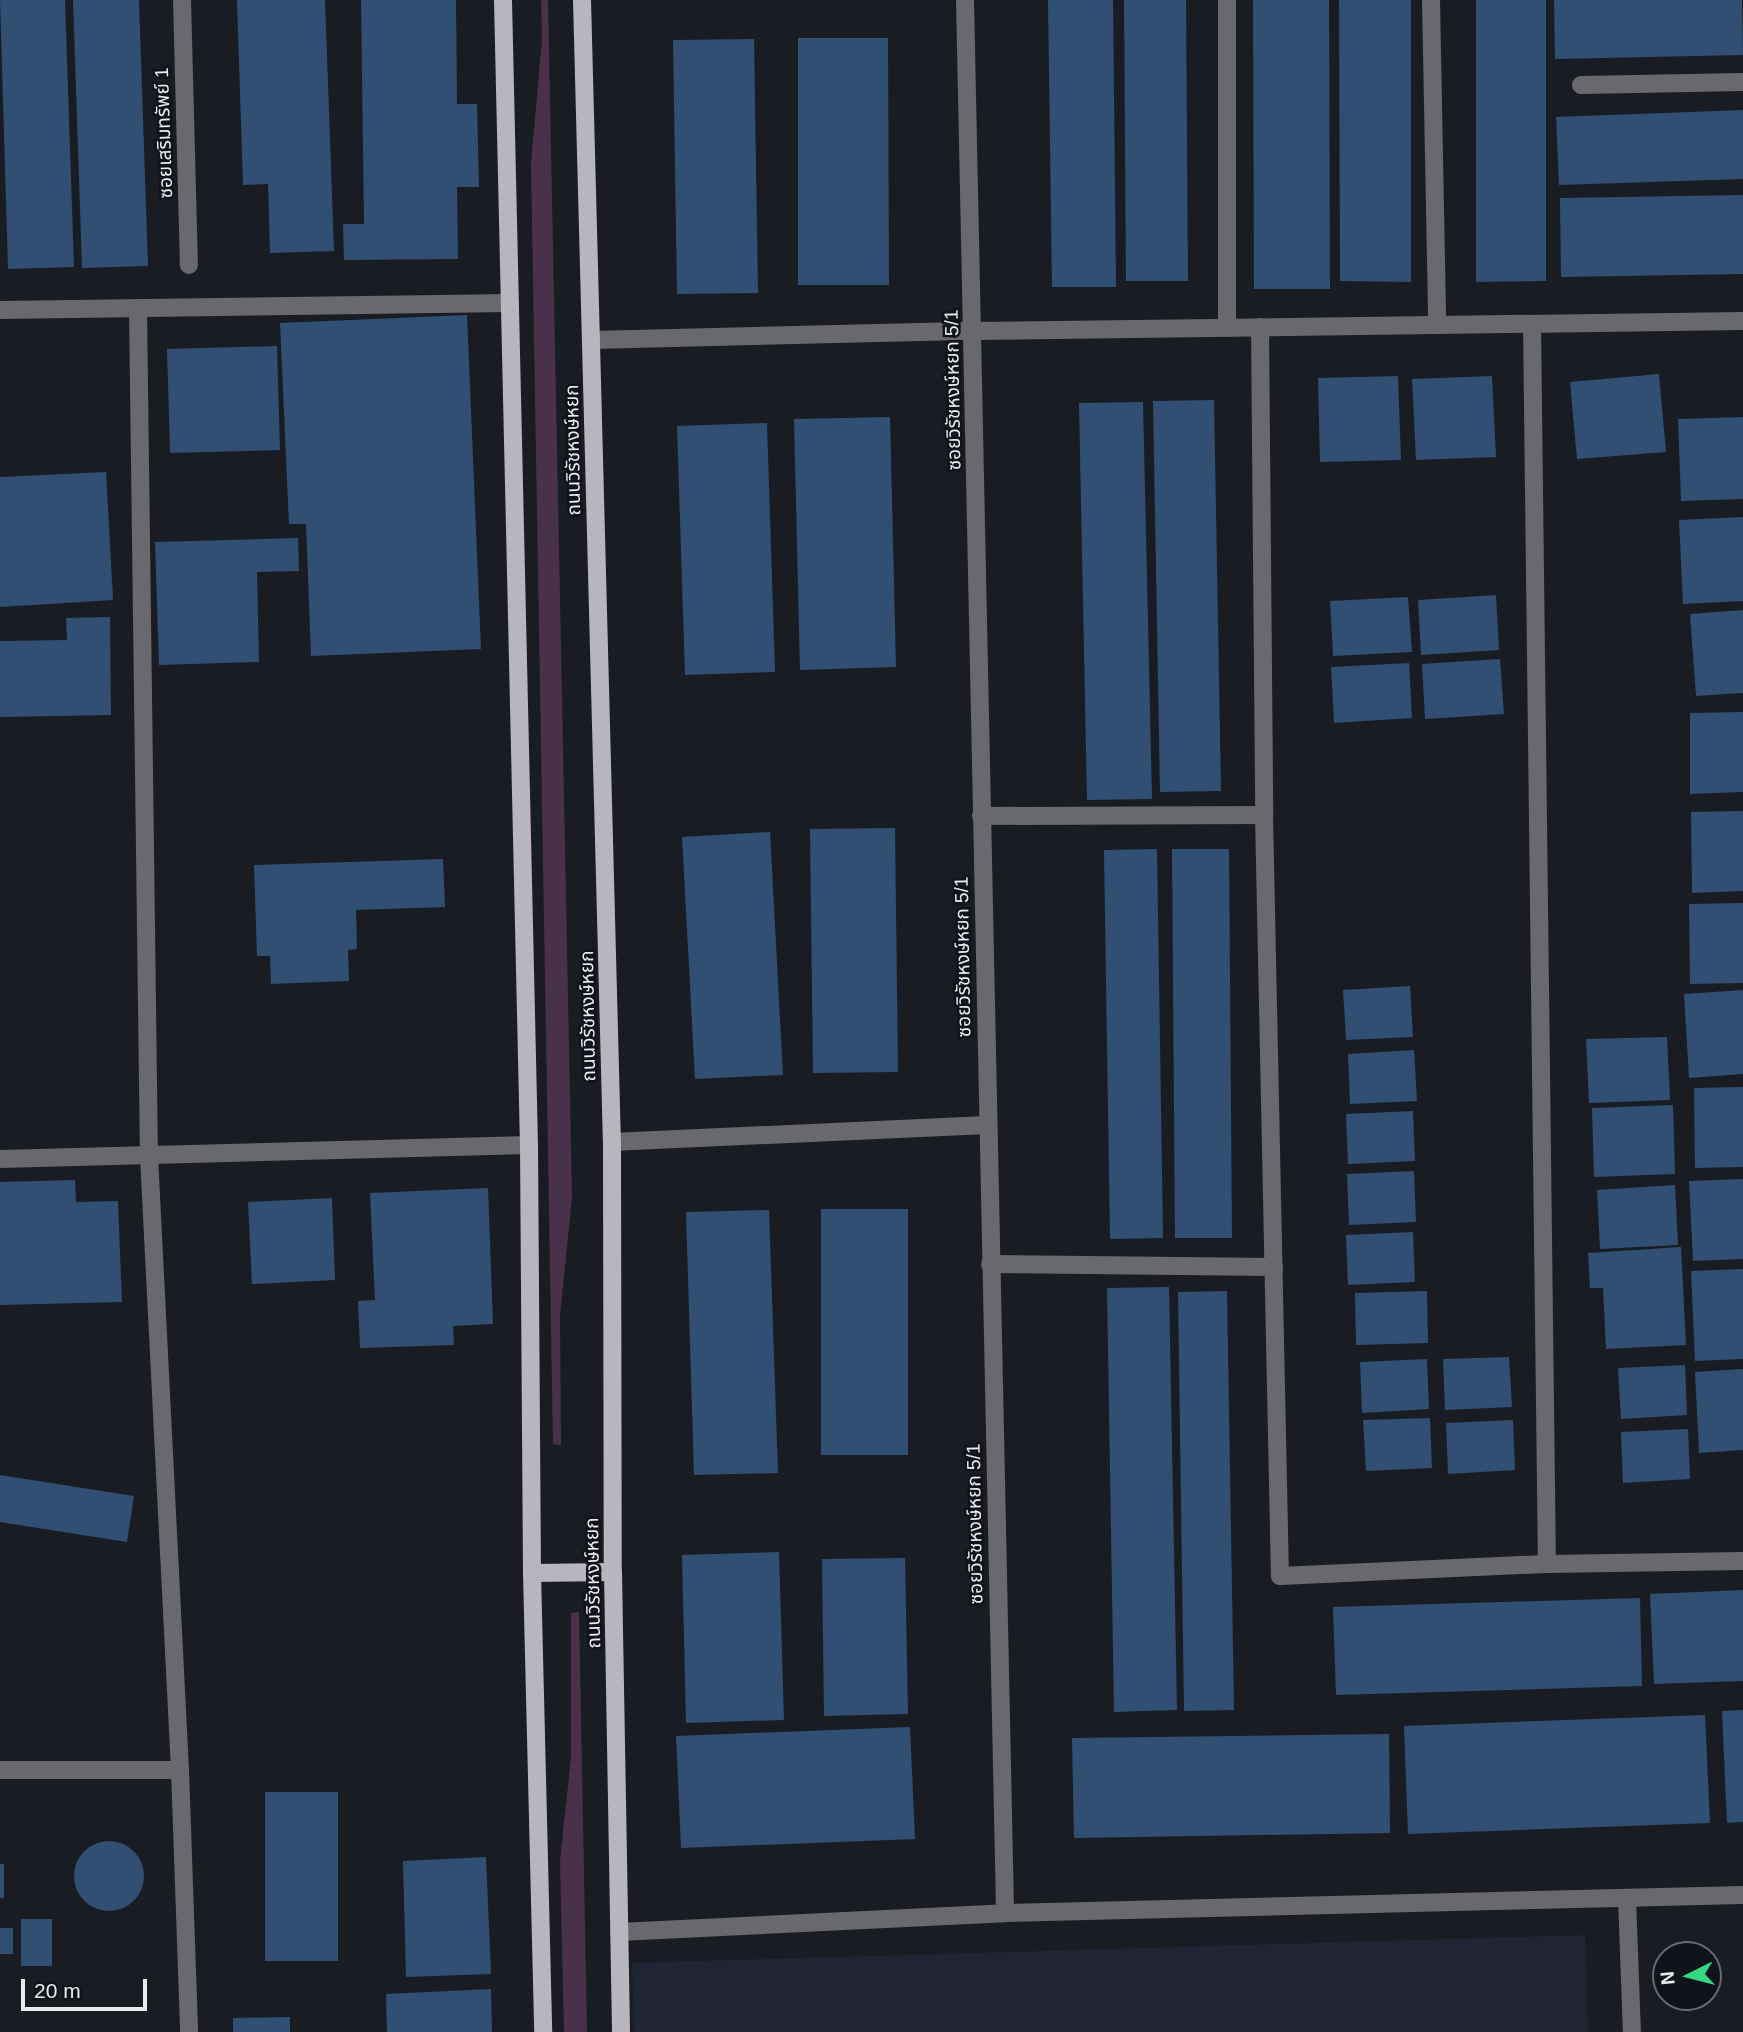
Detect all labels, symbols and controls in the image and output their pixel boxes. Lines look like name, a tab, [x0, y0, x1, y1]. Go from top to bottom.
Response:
street label: ซอยเสริมทรัพย์ 1	[150, 67, 178, 199]
street label: ซอยวิรัชหงษ์หยก 5/1	[940, 309, 966, 471]
street label: ถนนวิรัชหงษ์หยก	[560, 384, 586, 516]
street label: ซอยวิรัชหงษ์หยก 5/1	[950, 876, 976, 1038]
street label: ถนนวิรัชหงษ์หยก	[575, 950, 601, 1082]
street label: ซอยวิรัชหงษ์หยก 5/1	[962, 1443, 988, 1605]
street label: ถนนวิรัชหงษ์หยก	[580, 1517, 606, 1649]
north arrow	[1652, 1941, 1722, 2011]
scale bar	[24, 1966, 150, 2010]
text: N	[1656, 1970, 1679, 1986]
text: 20 m	[34, 1979, 81, 2002]

